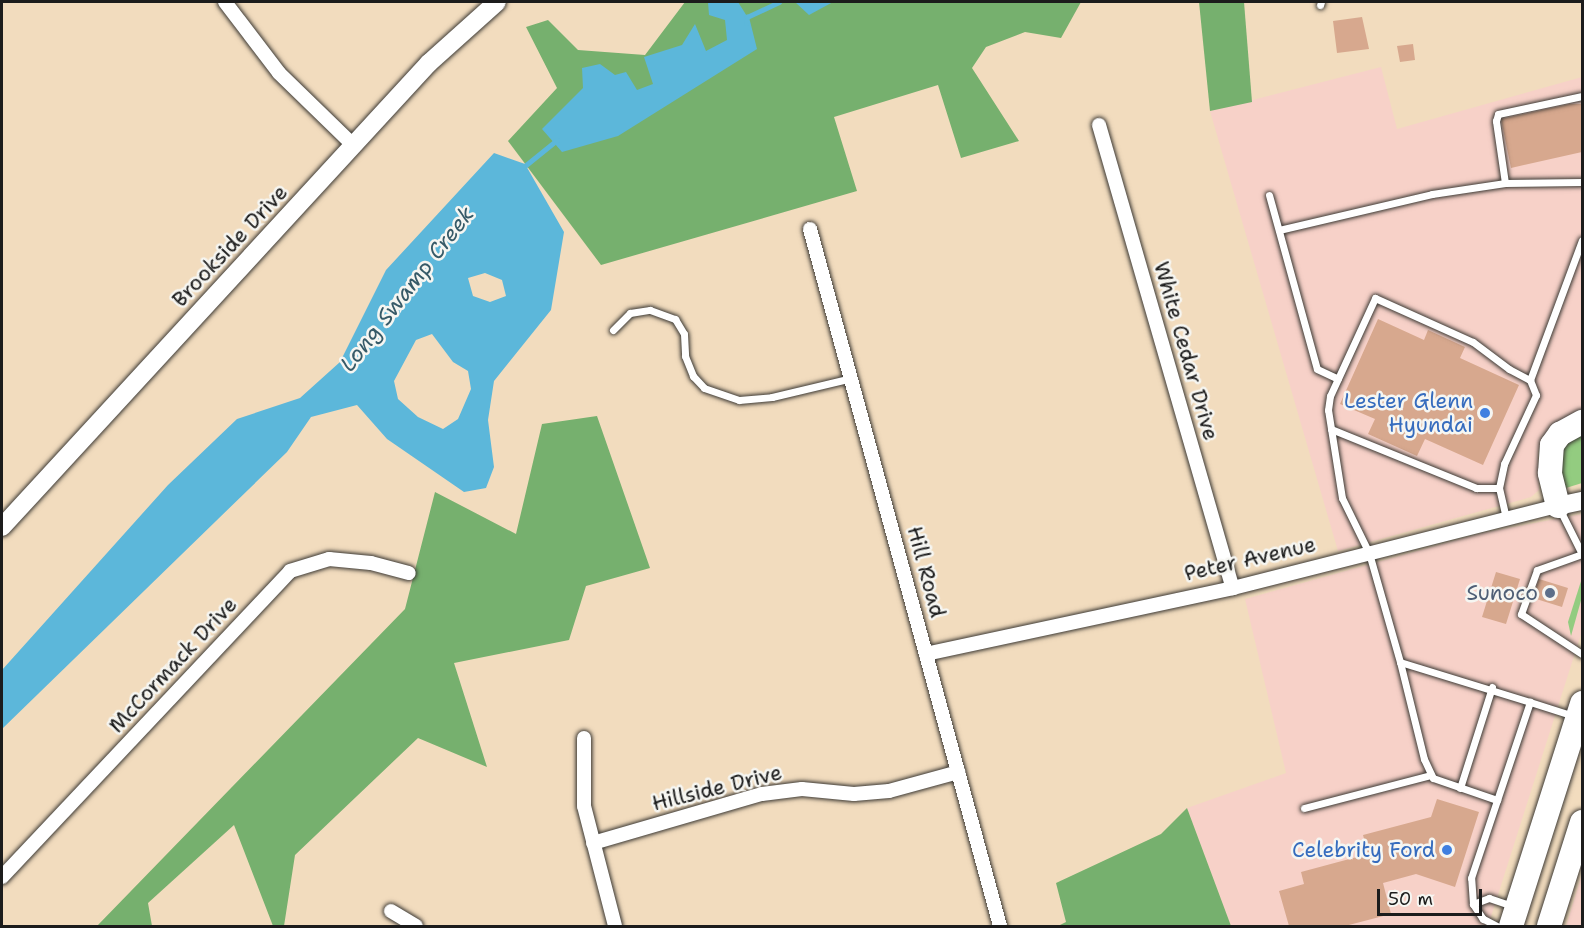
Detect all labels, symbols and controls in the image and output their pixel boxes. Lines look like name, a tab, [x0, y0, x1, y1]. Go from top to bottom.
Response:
street label: Brookside Drive	[167, 180, 293, 312]
water label: Long Swamp Creek	[334, 201, 480, 377]
street label: White Cedar Drive	[1148, 259, 1224, 443]
place label: Lester Glenn Hyundai	[1344, 388, 1473, 438]
marker: Lester Glenn Hyundai	[1478, 406, 1492, 420]
street label: Hill Road	[902, 524, 950, 620]
street label: Peter Avenue	[1182, 532, 1318, 586]
place label: Sunoco	[1467, 580, 1538, 606]
marker: Sunoco	[1543, 586, 1557, 600]
street label: McCormack Drive	[104, 592, 242, 738]
street label: Hillside Drive	[650, 760, 784, 816]
place label: Celebrity Ford	[1292, 837, 1435, 863]
marker: Celebrity Ford	[1440, 843, 1454, 857]
scale bar	[1380, 877, 1485, 915]
text: 50 m	[1388, 887, 1433, 911]

